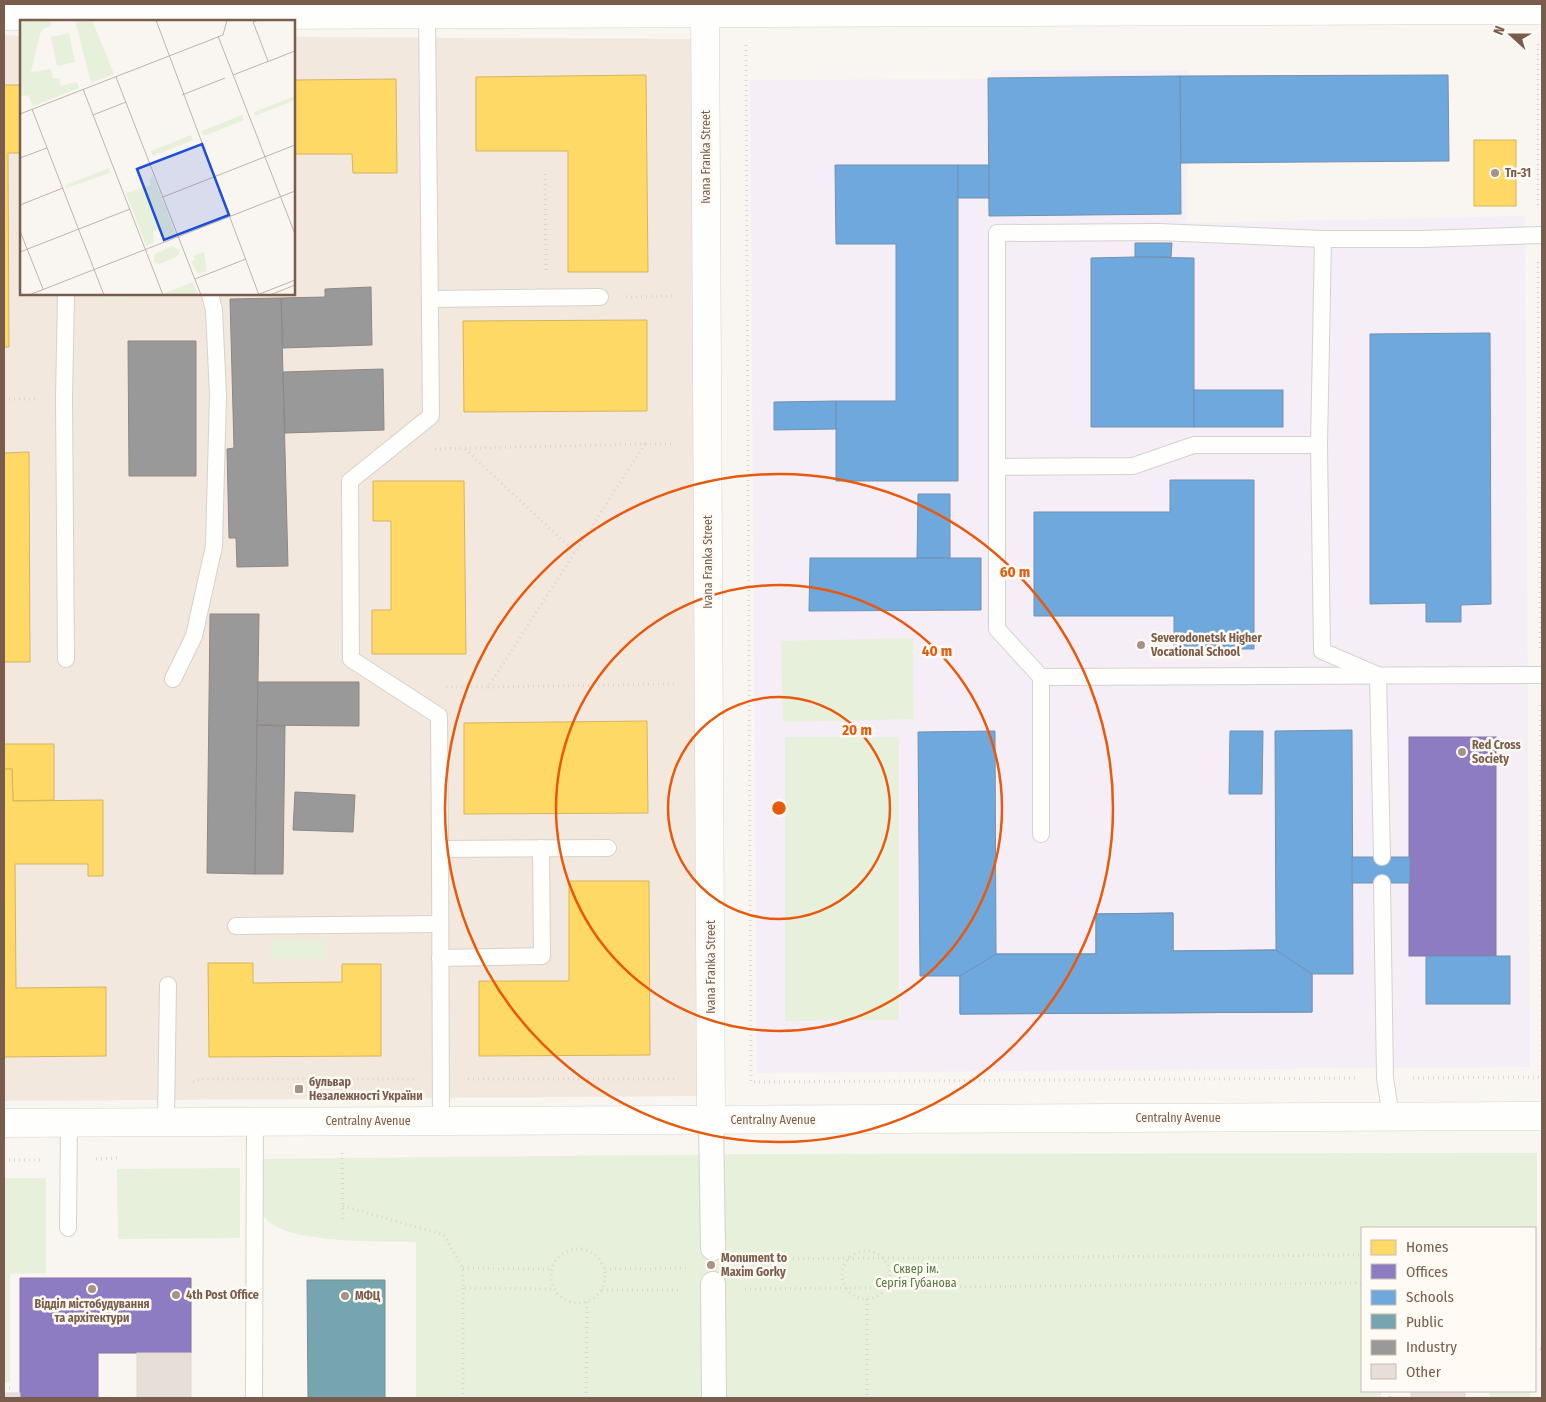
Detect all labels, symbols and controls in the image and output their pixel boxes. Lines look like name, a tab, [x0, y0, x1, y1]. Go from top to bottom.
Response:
north arrow	[1486, 10, 1536, 60]
inset map	[20, 20, 295, 295]
text: N	[1490, 24, 1509, 37]
street label: Ivana Franka Street	[699, 110, 713, 204]
place label: Тп-31	[1505, 166, 1531, 180]
marker: Тп-31	[1489, 167, 1501, 179]
street label: Ivana Franka Street	[701, 515, 715, 609]
text: 60 m	[1000, 563, 1030, 581]
place label: Severodonetsk Higher Vocational School	[1150, 631, 1262, 659]
marker: Severodonetsk Higher Vocational School	[1135, 639, 1147, 651]
text: 40 m	[922, 642, 952, 660]
text: 20 m	[841, 721, 872, 739]
place label: Red Cross Society	[1472, 738, 1521, 766]
marker: Red Cross Society	[1456, 746, 1468, 758]
centre of rings	[770, 799, 788, 817]
street label: Ivana Franka Street	[704, 920, 718, 1014]
place label: бульвар Незалежності України	[309, 1075, 423, 1103]
marker: бульвар Незалежності України	[293, 1083, 305, 1095]
street label: Centralny Avenue	[1135, 1111, 1221, 1125]
street label: Centralny Avenue	[730, 1113, 816, 1127]
street label: Centralny Avenue	[325, 1114, 411, 1128]
legend	[1361, 1227, 1536, 1392]
text: Homes	[1406, 1238, 1448, 1256]
place label: Monument to Maxim Gorky	[721, 1251, 788, 1279]
marker: Monument to Maxim Gorky	[705, 1259, 717, 1271]
park label: Сквер ім. Сергія Губанова	[875, 1262, 957, 1290]
text: Offices	[1406, 1263, 1448, 1281]
marker: Відділ містобудування та архітектури	[86, 1283, 98, 1295]
place label: 4th Post Office	[186, 1288, 259, 1302]
text: Schools	[1406, 1288, 1454, 1306]
marker: 4th Post Office	[170, 1289, 182, 1301]
place label: МФЦ	[355, 1289, 381, 1303]
marker: МФЦ	[339, 1290, 351, 1302]
place label: Відділ містобудування та архітектури	[34, 1297, 150, 1325]
text: Public	[1406, 1313, 1444, 1331]
text: Industry	[1406, 1338, 1457, 1356]
text: Other	[1406, 1363, 1442, 1381]

